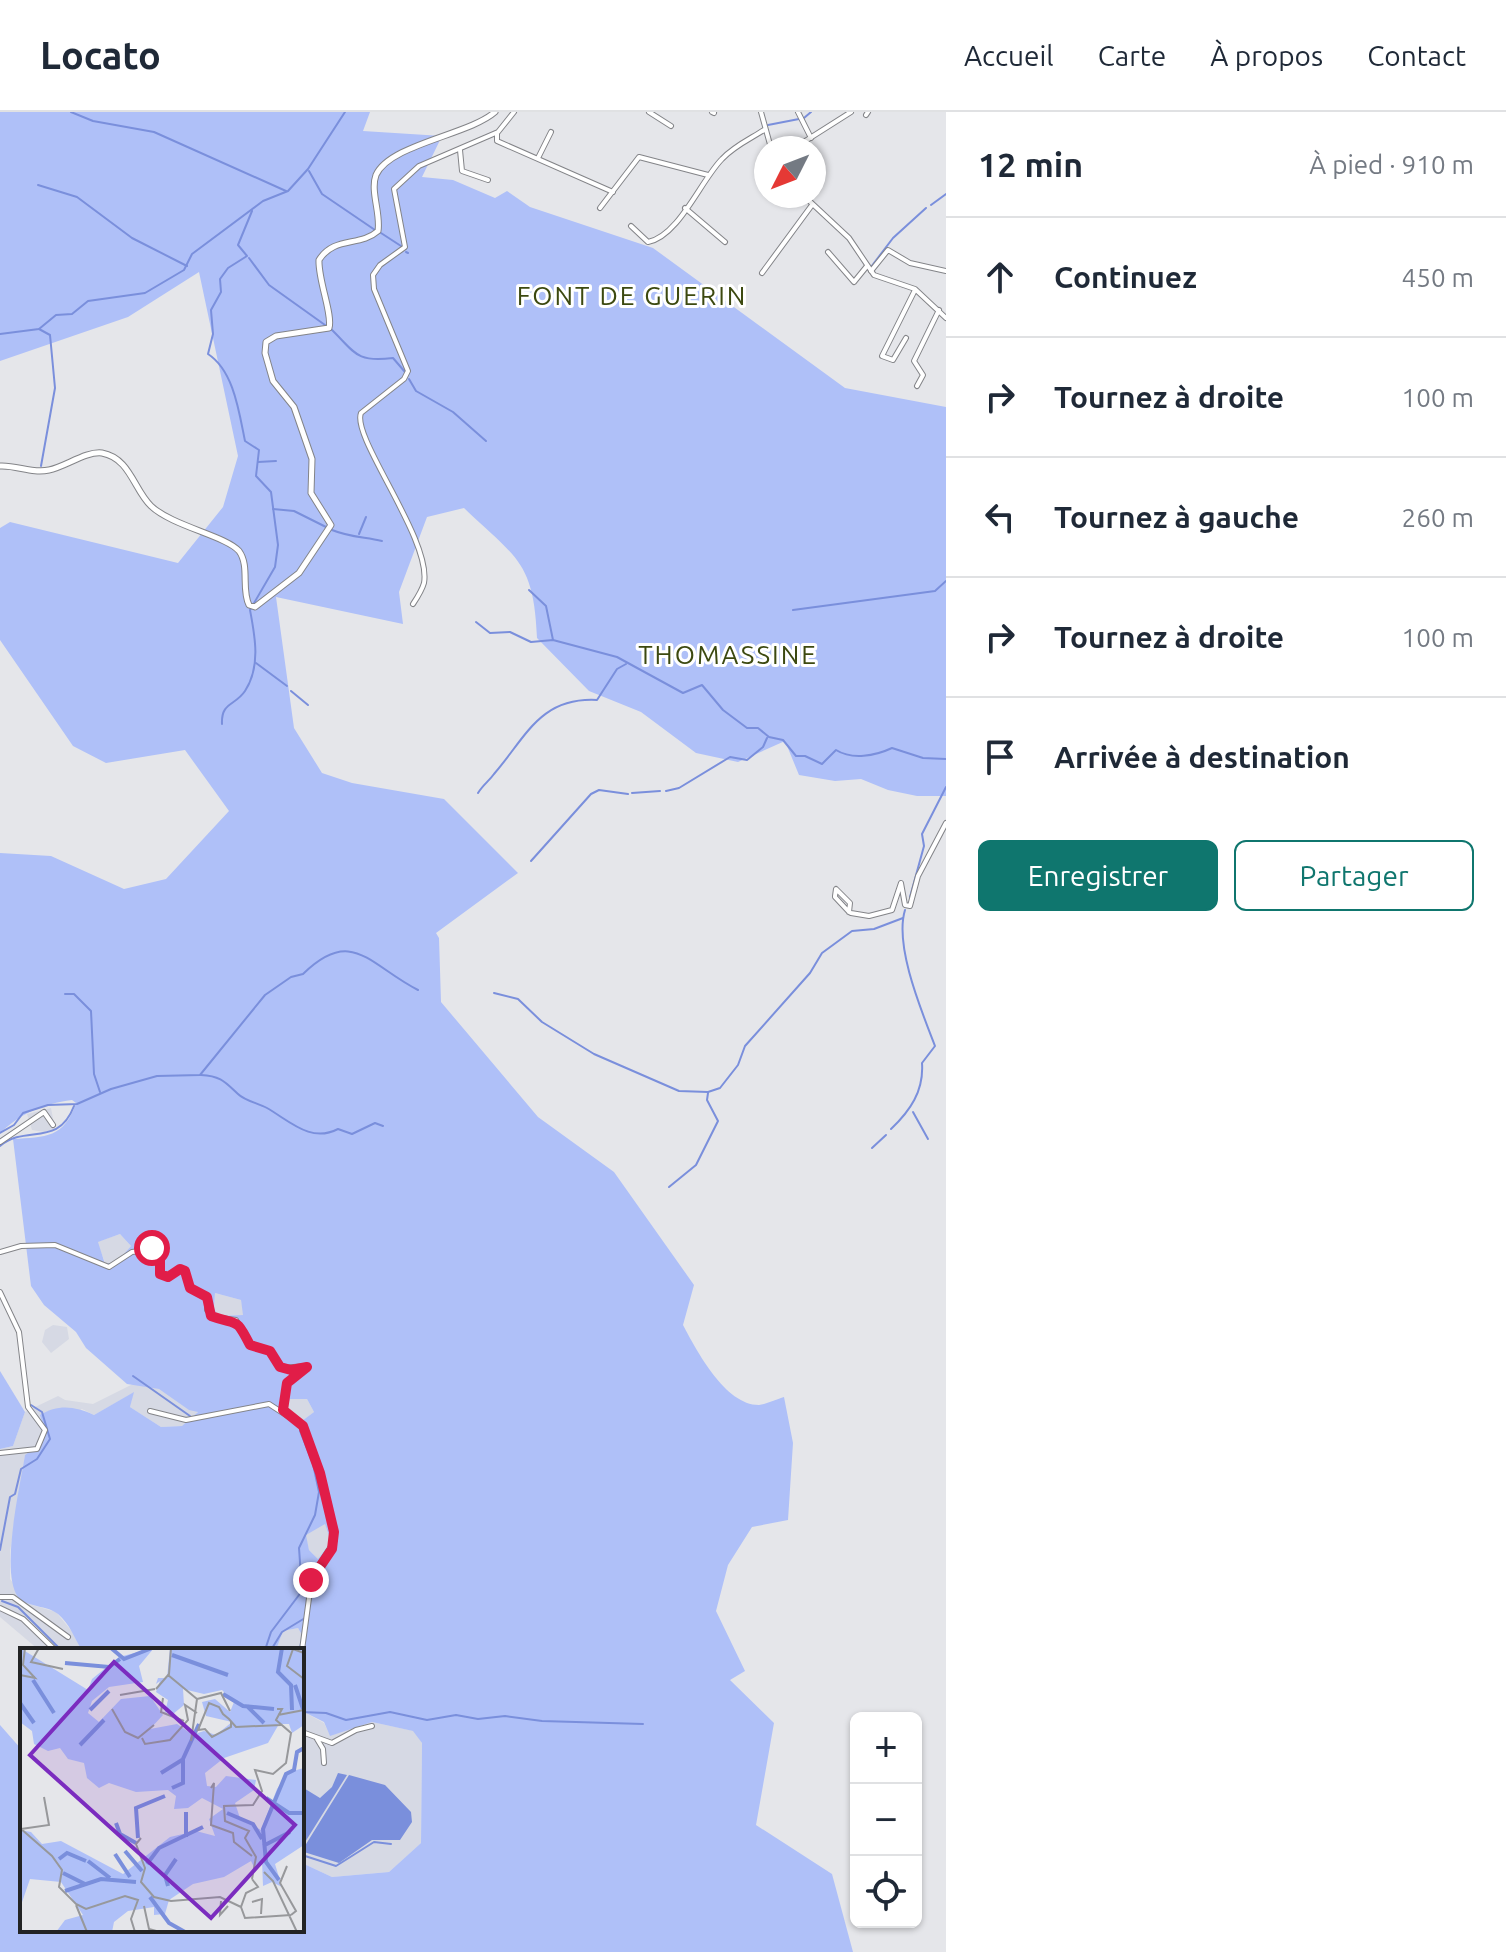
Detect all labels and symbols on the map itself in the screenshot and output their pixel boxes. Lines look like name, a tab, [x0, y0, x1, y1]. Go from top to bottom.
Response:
north arrow	[754, 136, 826, 208]
district label: FONT DE GUERIN	[517, 281, 747, 310]
district label: THOMASSINE	[638, 640, 818, 669]
route start	[134, 1230, 170, 1266]
route end	[293, 1562, 329, 1598]
inset map	[20, 1648, 304, 1932]

